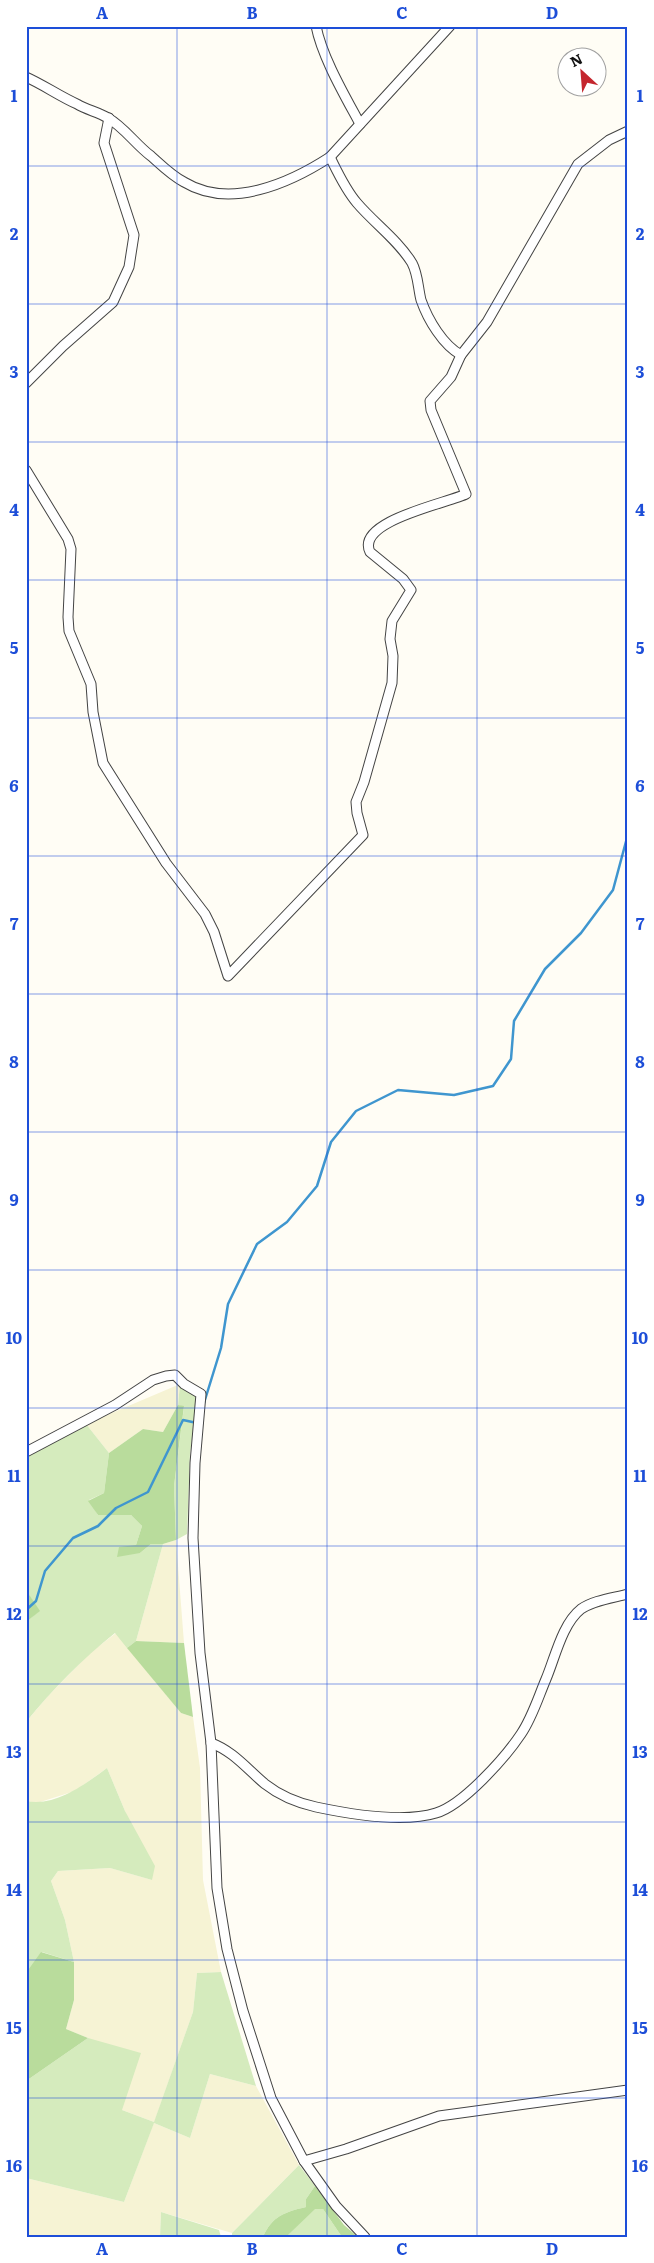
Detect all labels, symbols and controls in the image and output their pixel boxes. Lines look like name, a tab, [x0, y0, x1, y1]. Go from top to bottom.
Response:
text: A	[96, 0, 108, 24]
text: B	[246, 0, 258, 24]
text: C	[396, 0, 408, 24]
text: D	[546, 0, 558, 24]
north arrow	[556, 48, 606, 98]
text: N	[566, 48, 586, 71]
text: 1	[11, 83, 18, 107]
text: 1	[637, 83, 644, 107]
text: 2	[10, 221, 19, 245]
text: 2	[636, 221, 645, 245]
text: 3	[10, 359, 19, 383]
text: 3	[636, 359, 645, 383]
text: 4	[9, 497, 19, 521]
text: 4	[635, 497, 645, 521]
text: 5	[10, 635, 19, 659]
text: 5	[636, 635, 645, 659]
text: 6	[9, 773, 19, 797]
text: 6	[635, 773, 645, 797]
text: 7	[10, 911, 19, 935]
text: 7	[636, 911, 645, 935]
text: 8	[9, 1049, 19, 1073]
text: 8	[635, 1049, 645, 1073]
text: 9	[9, 1187, 19, 1211]
text: 9	[635, 1187, 645, 1211]
text: 10	[6, 1325, 22, 1349]
text: 10	[632, 1325, 648, 1349]
text: 11	[7, 1463, 21, 1487]
text: 11	[633, 1463, 647, 1487]
text: 12	[6, 1601, 22, 1625]
text: 12	[632, 1601, 648, 1625]
text: 13	[6, 1739, 22, 1763]
text: 13	[632, 1739, 648, 1763]
text: 14	[6, 1877, 22, 1901]
text: 14	[632, 1877, 648, 1901]
text: 15	[6, 2015, 22, 2039]
text: 15	[632, 2015, 648, 2039]
text: 16	[6, 2153, 22, 2177]
text: 16	[632, 2153, 648, 2177]
text: A	[96, 2236, 108, 2260]
text: B	[246, 2236, 258, 2260]
text: C	[396, 2236, 408, 2260]
text: D	[546, 2236, 558, 2260]

